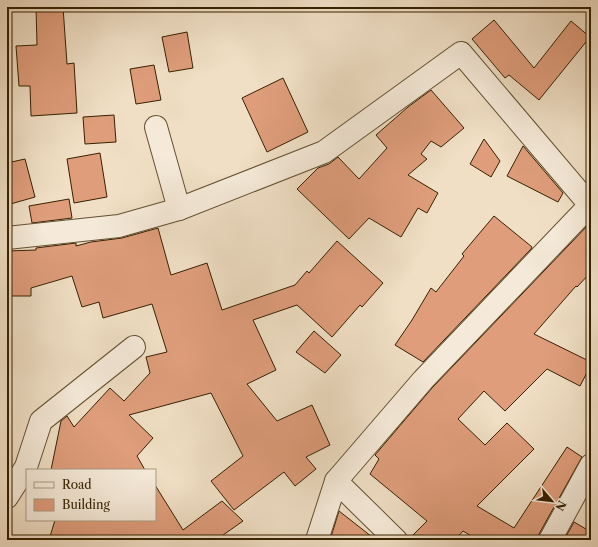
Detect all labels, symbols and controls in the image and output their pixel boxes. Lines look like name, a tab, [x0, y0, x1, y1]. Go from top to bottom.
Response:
legend	[26, 469, 156, 521]
text: Road	[62, 477, 92, 492]
north arrow	[532, 481, 572, 521]
text: Building	[62, 497, 110, 512]
text: N	[552, 498, 569, 514]

